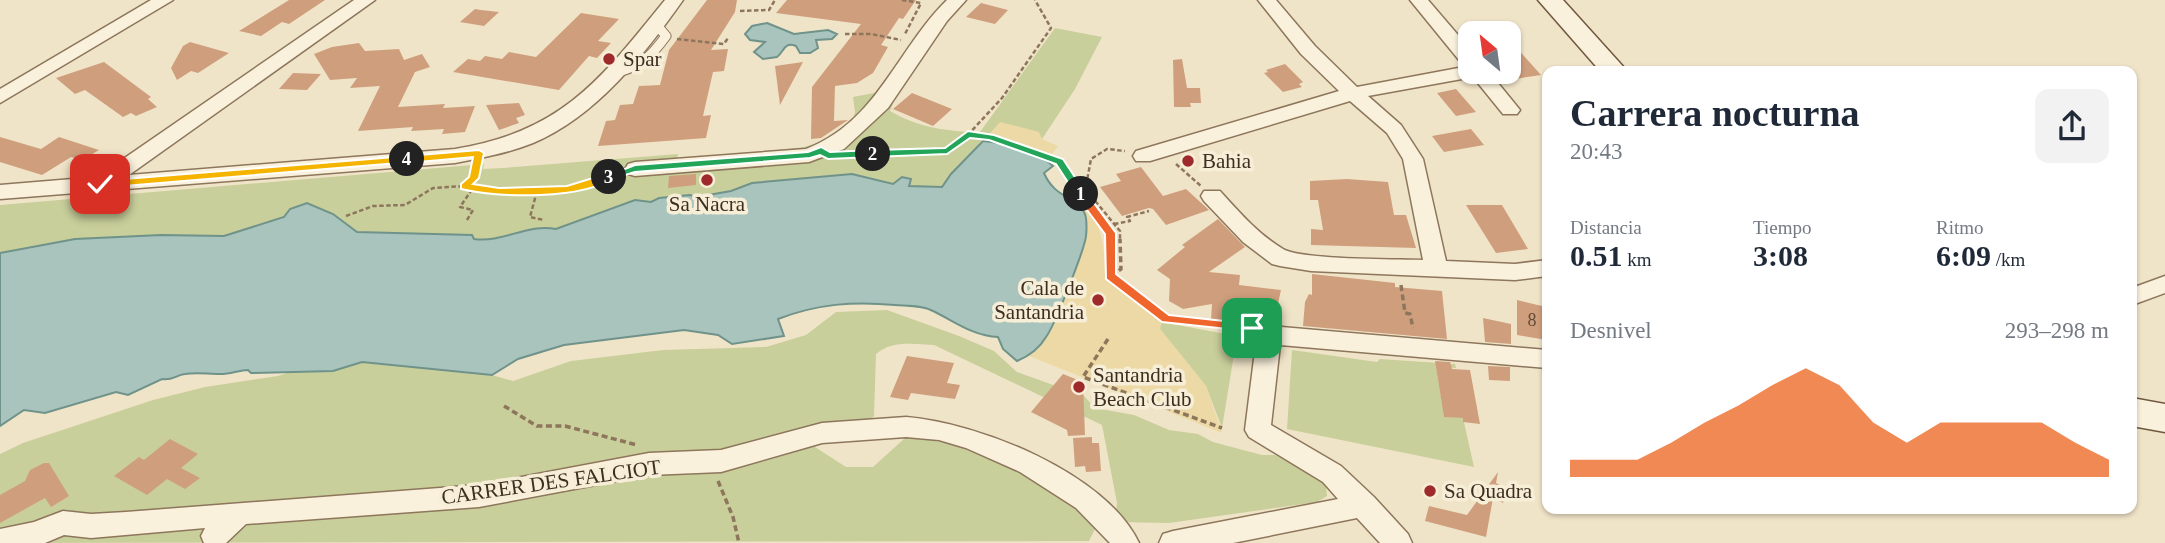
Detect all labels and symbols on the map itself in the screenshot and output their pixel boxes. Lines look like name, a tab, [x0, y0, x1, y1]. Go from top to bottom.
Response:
north arrow	[1458, 21, 1521, 84]
place label: Spar	[623, 47, 662, 71]
marker: Spar	[601, 51, 617, 67]
pin: 2	[856, 136, 890, 172]
pin: 4	[390, 142, 424, 176]
place label: Bahia	[1202, 149, 1252, 173]
marker: Bahia	[1180, 153, 1196, 169]
pin	[70, 154, 130, 214]
pin: 3	[592, 160, 626, 194]
marker: Sa Nacra	[699, 172, 715, 188]
pin: 1	[1064, 176, 1098, 212]
place label: Sa Nacra	[669, 192, 746, 216]
place label: Cala de Santandria	[994, 276, 1085, 324]
marker: Cala de Santandria	[1090, 292, 1106, 308]
pin	[1222, 298, 1282, 358]
house number: 8	[1528, 310, 1537, 330]
place label: Santandria Beach Club	[1093, 363, 1192, 411]
marker: Santandria Beach Club	[1071, 379, 1087, 395]
street label: CARRER DES FALCIOT	[440, 455, 662, 509]
place label: Sa Quadra	[1444, 479, 1533, 503]
marker: Sa Quadra	[1422, 483, 1438, 499]

